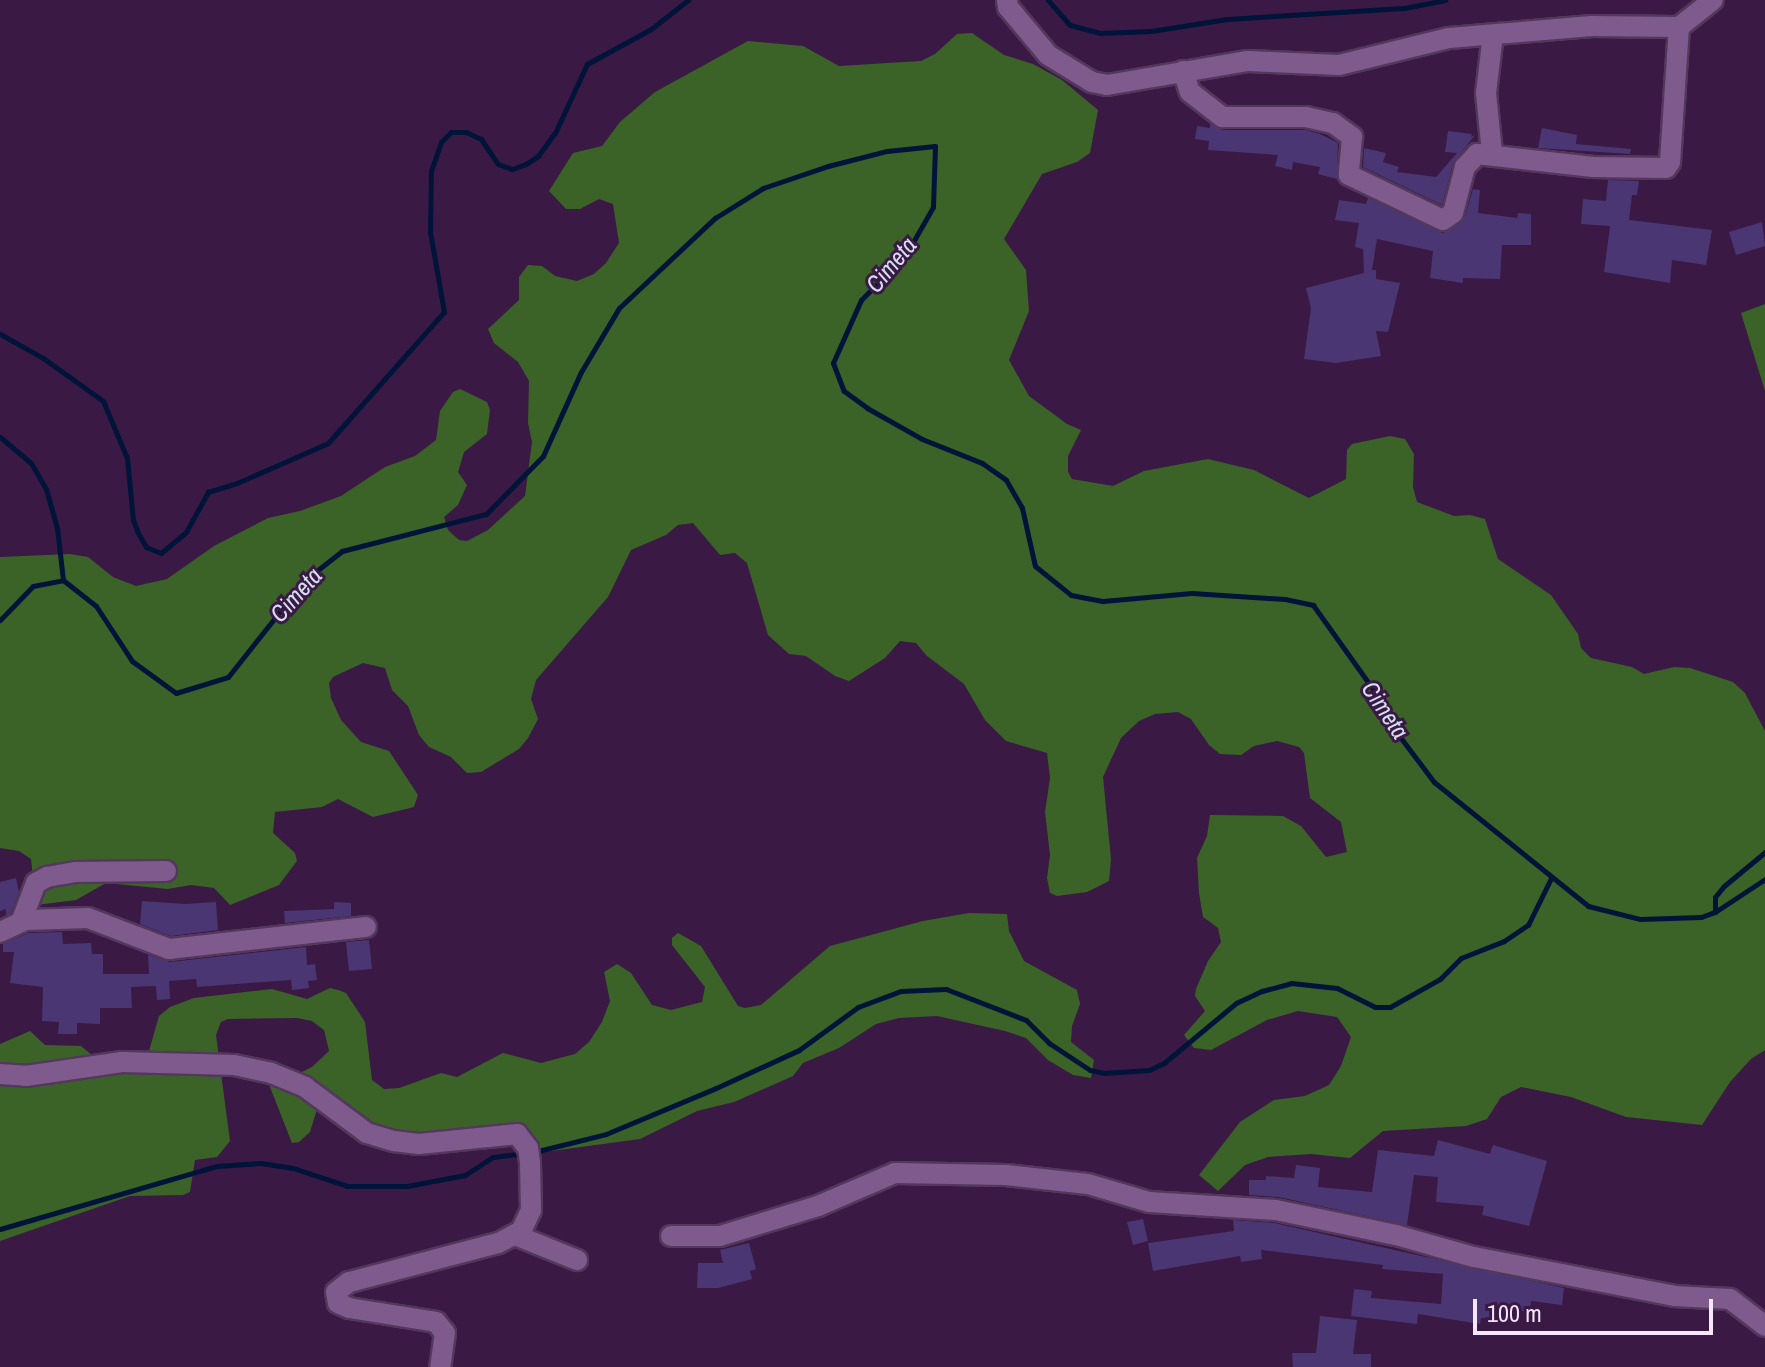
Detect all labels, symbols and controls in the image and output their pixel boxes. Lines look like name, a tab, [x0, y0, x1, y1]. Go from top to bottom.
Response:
water label: Cimeta	[860, 231, 922, 299]
water label: Cimeta	[264, 562, 328, 628]
water label: Cimeta	[1355, 676, 1415, 744]
scale bar	[1477, 1283, 1717, 1333]
text: 100 m	[1487, 1297, 1542, 1329]

